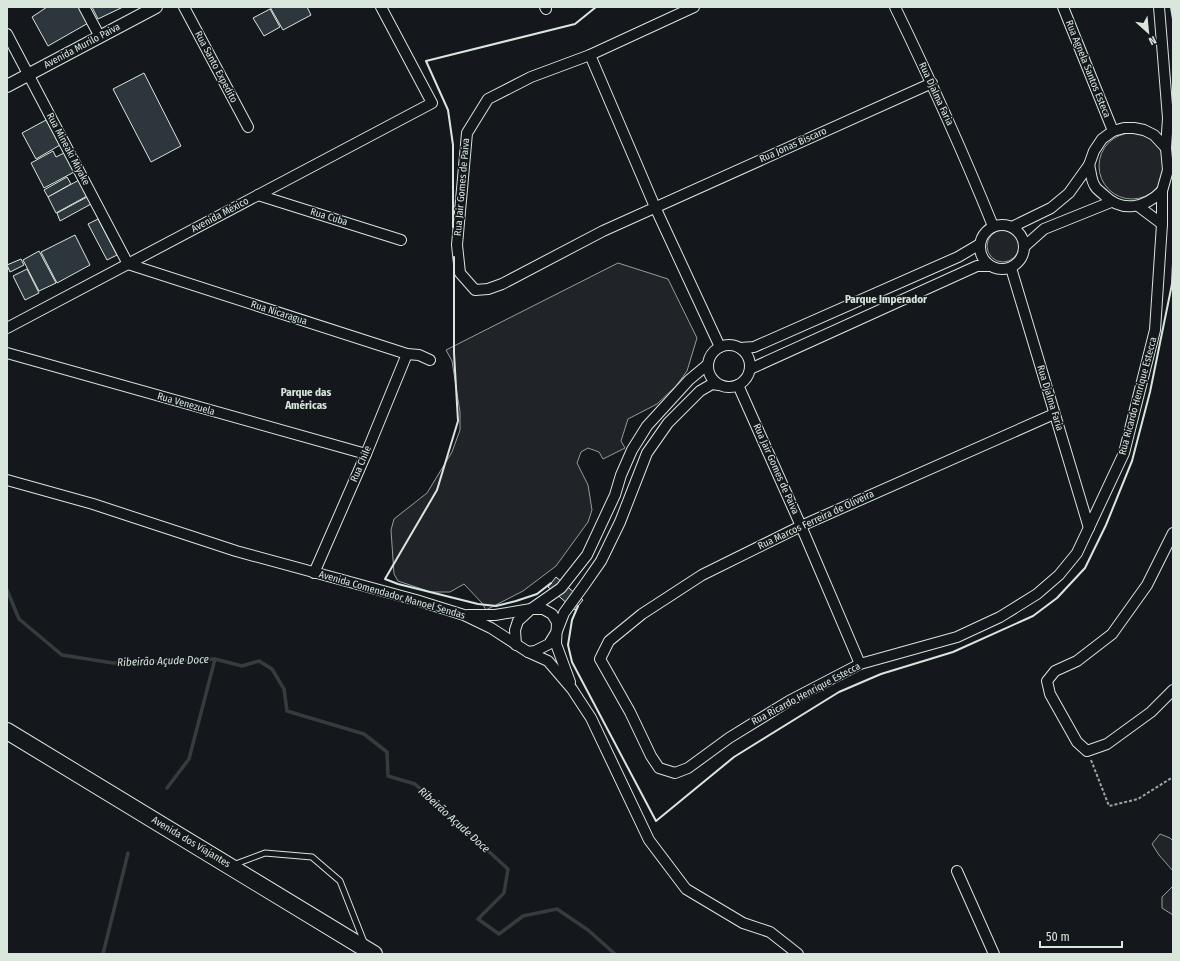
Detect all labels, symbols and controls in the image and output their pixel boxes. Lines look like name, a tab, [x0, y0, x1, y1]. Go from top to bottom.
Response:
north arrow	[1128, 12, 1168, 52]
street label: Rua Agnela Santos Esteca	[1063, 18, 1113, 120]
street label: Avenida Murilo Paiva	[42, 21, 122, 71]
street label: Rua Santo Expedito	[192, 29, 240, 105]
text: N	[1146, 33, 1158, 48]
street label: Rua Djalma Faria	[916, 61, 956, 128]
street label: Rua Mineaki Miyake	[44, 111, 92, 187]
street label: Rua Jonas Biscaro	[757, 125, 829, 165]
street label: Rua Jair Gomes de Paiva	[452, 137, 472, 236]
street label: Avenida México	[189, 195, 251, 235]
street label: Rua Cuba	[309, 206, 349, 228]
district label: Parque Imperador	[845, 293, 928, 306]
street label: Rua Nicaragua	[249, 298, 309, 328]
street label: Rua Ricardo Henrique Estecca	[1116, 336, 1160, 456]
street label: Rua Djalma Faria	[1034, 364, 1066, 432]
district label: Parque das Américas	[281, 386, 331, 412]
street label: Rua Venezuela	[156, 390, 216, 418]
street label: Rua Jair Gomes de Paiva	[751, 422, 801, 516]
street label: Rua Chile	[348, 444, 374, 484]
street label: Rua Marcos Ferreira de Oliveira	[756, 488, 876, 552]
street label: Avenida Comendador Manoel Sendas	[317, 568, 467, 622]
water label: Ribeirão Açude Doce	[117, 653, 209, 669]
street label: Rua Ricardo Henrique Estecca	[750, 660, 863, 728]
water label: Ribeirão Açude Doce	[416, 785, 492, 855]
street label: Avenida dos Viajantes	[149, 814, 233, 870]
scale bar	[1040, 923, 1122, 949]
text: 50 m	[1046, 930, 1070, 944]

